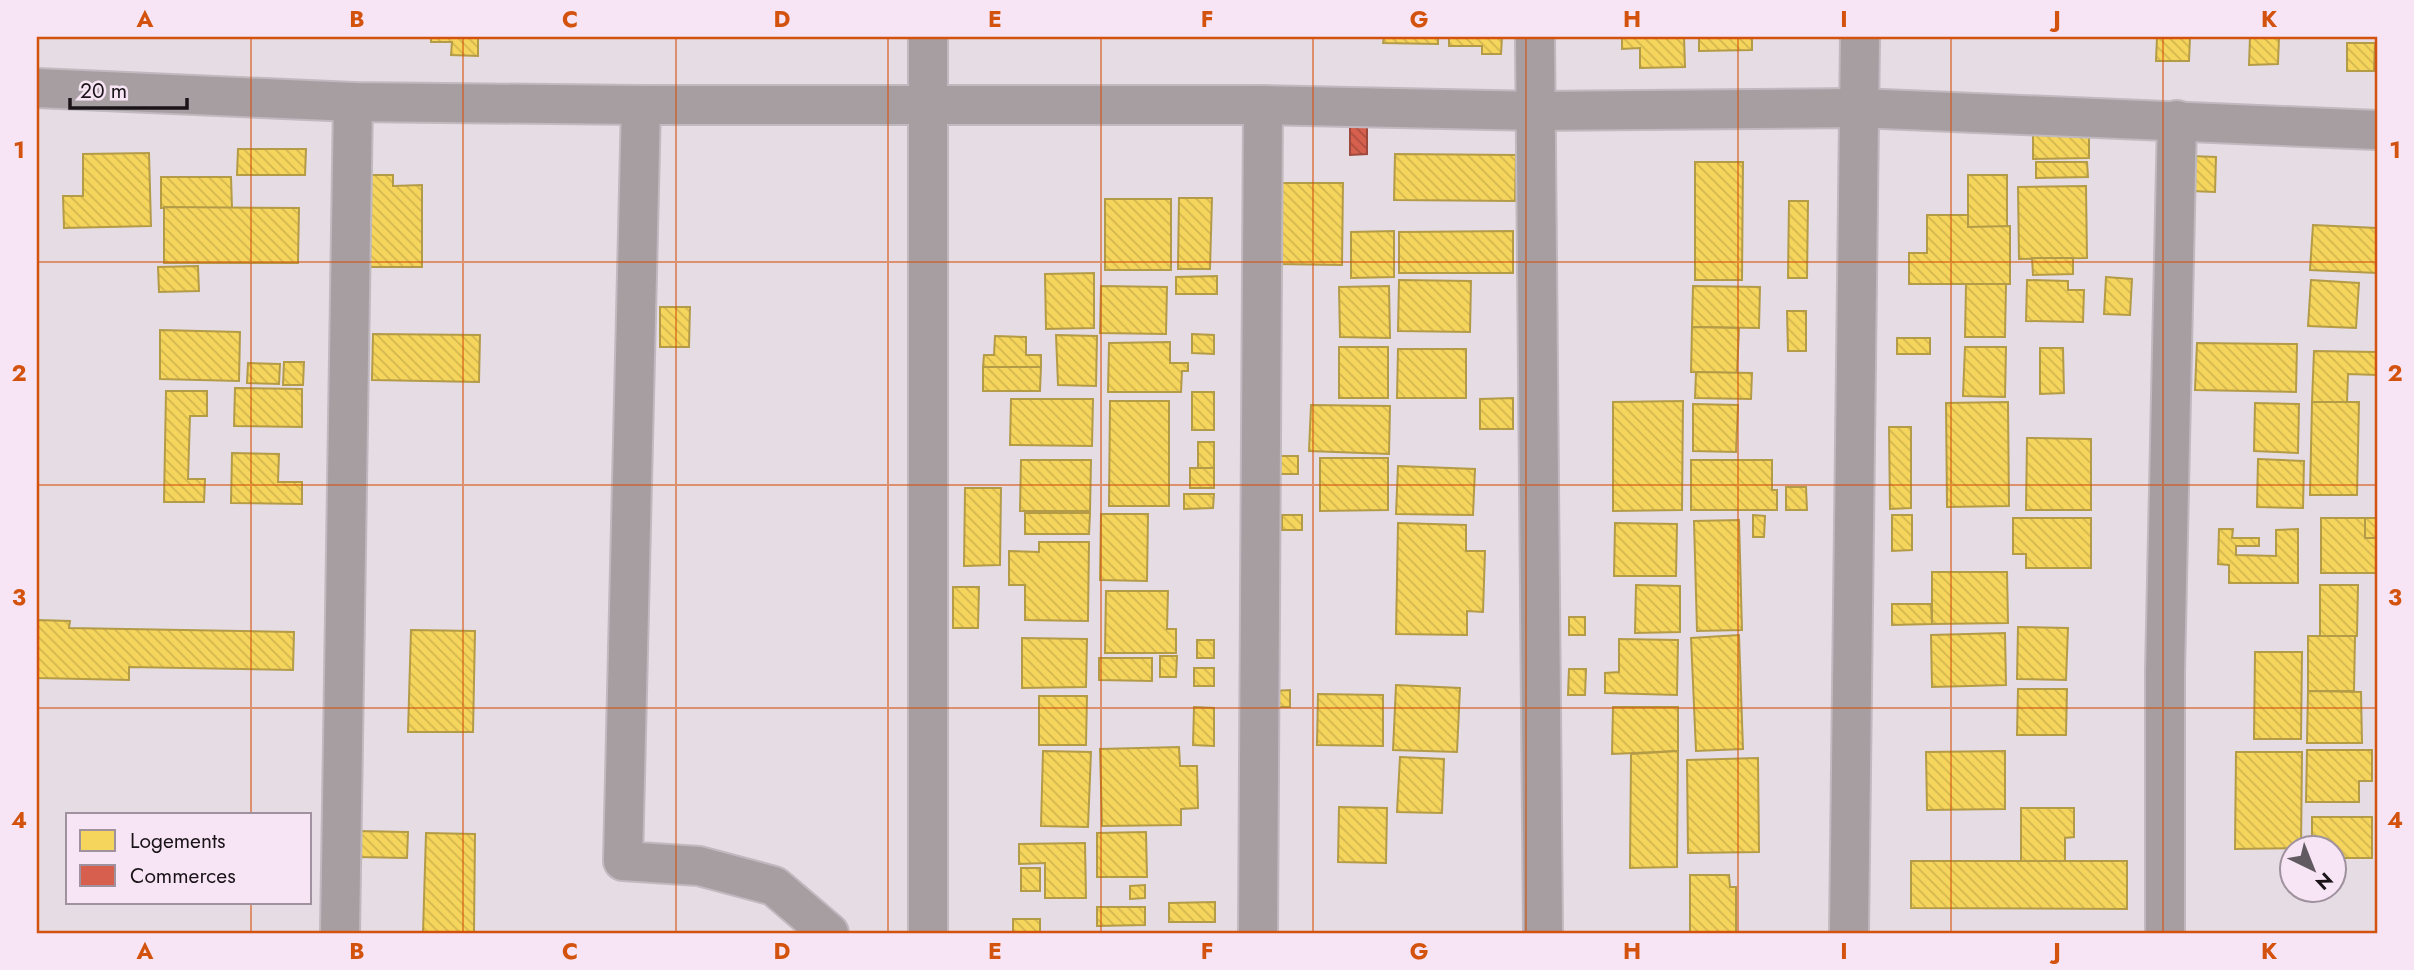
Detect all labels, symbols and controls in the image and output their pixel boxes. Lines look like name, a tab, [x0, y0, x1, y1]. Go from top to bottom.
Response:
text: A	[136, 2, 154, 36]
text: B	[349, 2, 365, 36]
text: C	[562, 2, 578, 36]
text: D	[774, 2, 791, 36]
text: E	[988, 2, 1002, 36]
text: F	[1201, 2, 1213, 36]
text: G	[1410, 2, 1428, 36]
text: H	[1623, 2, 1641, 36]
text: I	[1840, 2, 1848, 36]
text: J	[2049, 2, 2061, 36]
text: K	[2261, 2, 2278, 36]
scale bar	[70, 66, 187, 110]
text: 20 m	[80, 76, 127, 106]
text: 1	[13, 133, 25, 167]
text: 1	[2389, 133, 2401, 167]
text: 2	[11, 356, 27, 390]
text: 2	[2387, 356, 2403, 390]
text: 3	[12, 580, 26, 614]
text: 3	[2388, 580, 2402, 614]
text: 4	[11, 803, 27, 837]
text: 4	[2387, 803, 2403, 837]
legend	[66, 813, 312, 904]
text: Logements	[130, 826, 225, 856]
north arrow	[2278, 834, 2348, 904]
text: Commerces	[130, 861, 236, 891]
text: N	[2310, 866, 2339, 896]
text: A	[136, 934, 154, 968]
text: B	[349, 934, 365, 968]
text: C	[562, 934, 578, 968]
text: D	[774, 934, 791, 968]
text: E	[988, 934, 1002, 968]
text: F	[1201, 934, 1213, 968]
text: G	[1410, 934, 1428, 968]
text: H	[1623, 934, 1641, 968]
text: I	[1840, 934, 1848, 968]
text: J	[2049, 934, 2061, 968]
text: K	[2261, 934, 2278, 968]

